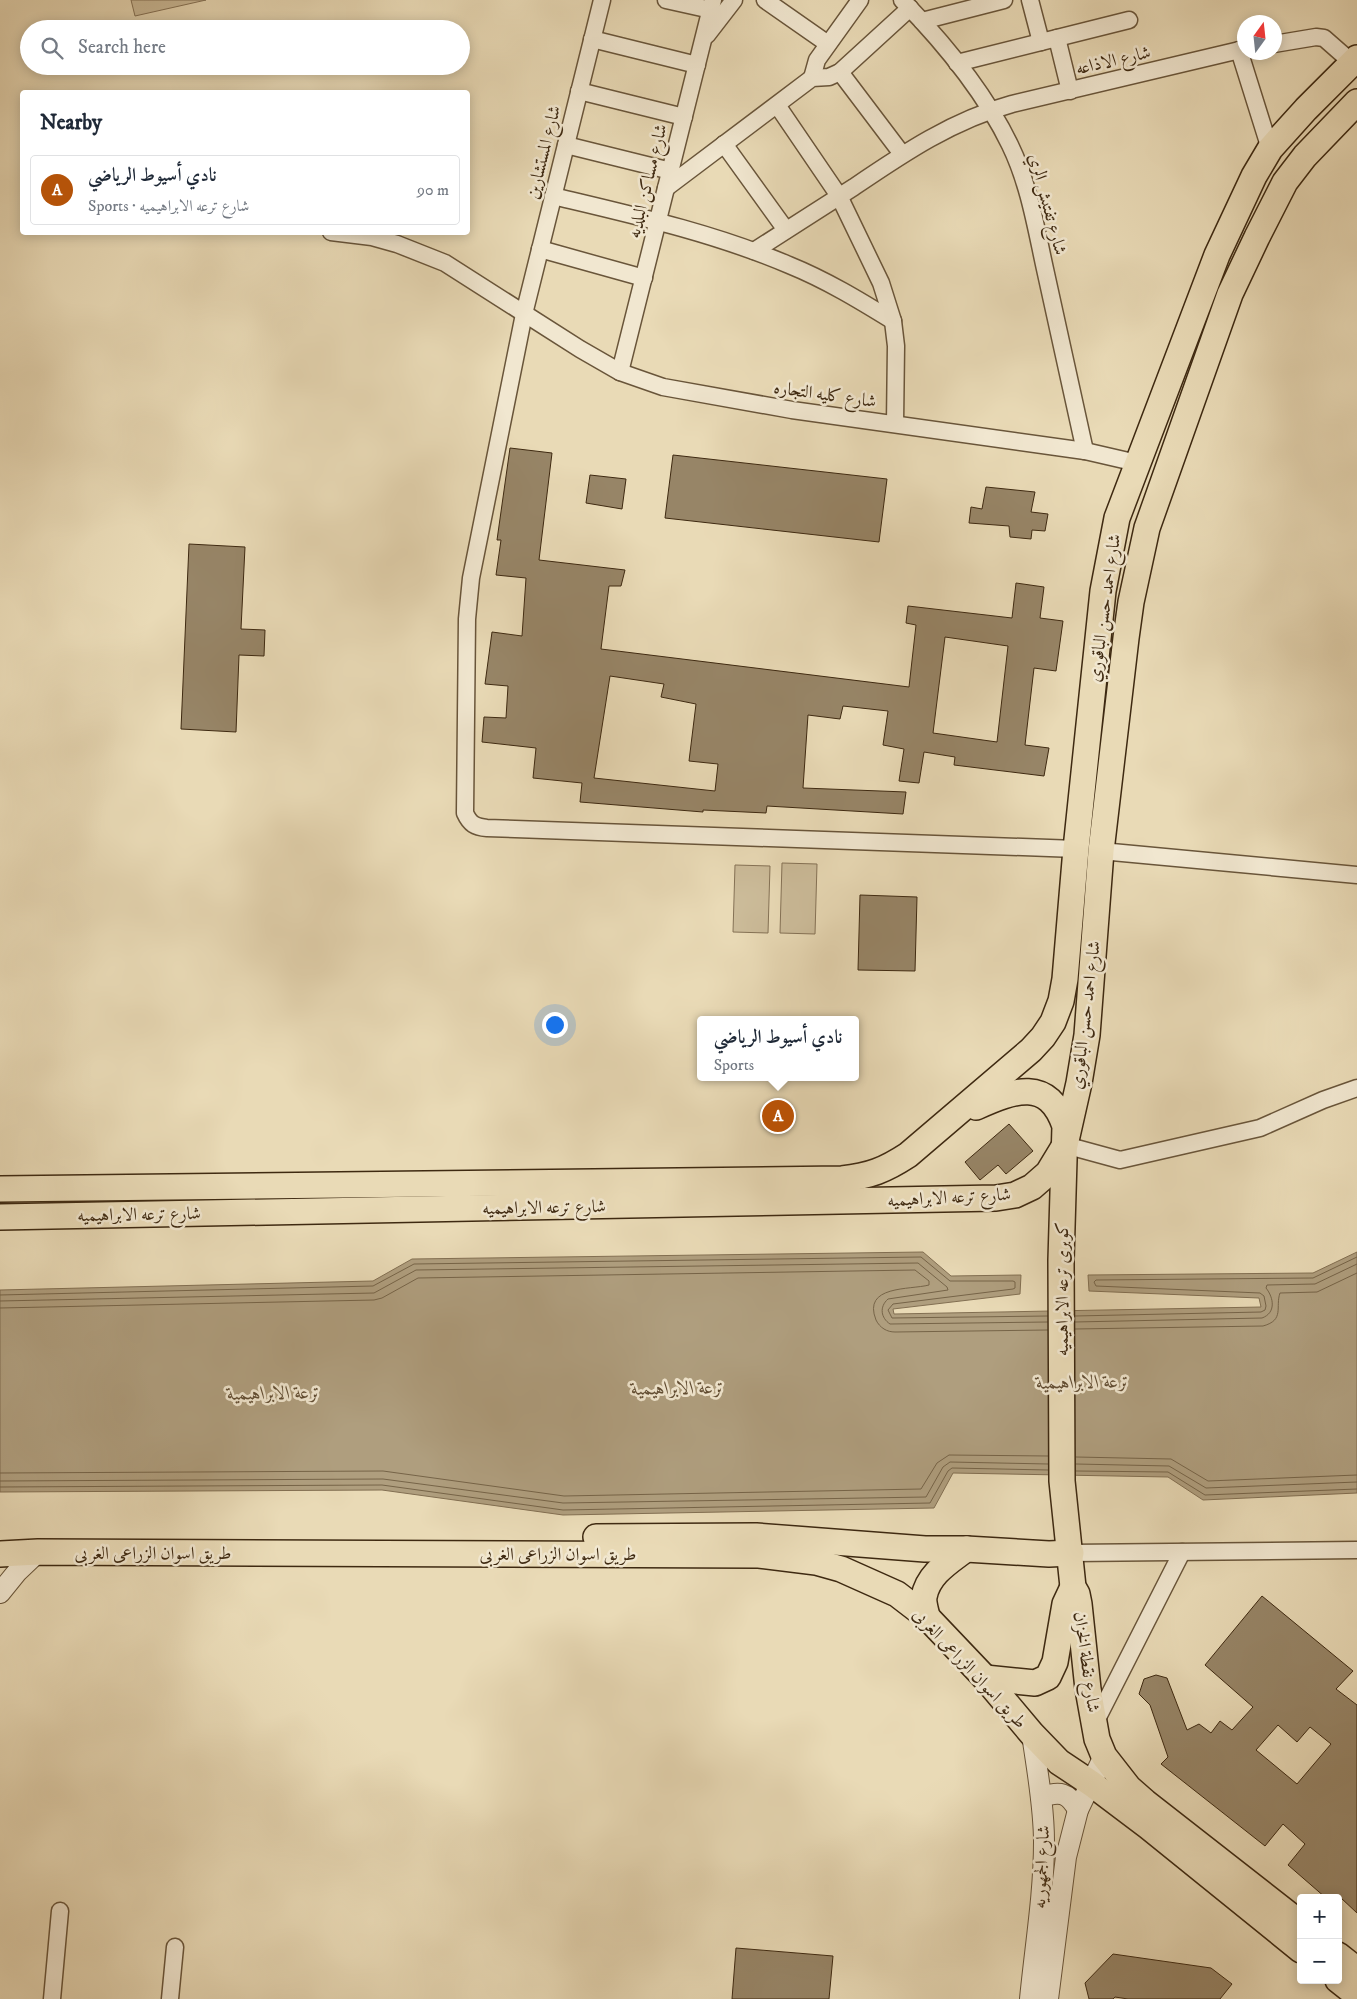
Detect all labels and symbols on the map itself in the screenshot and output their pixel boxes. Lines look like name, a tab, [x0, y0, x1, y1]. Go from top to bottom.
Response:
north arrow	[1237, 15, 1282, 60]
street label: شارع الاذاعه	[1074, 42, 1154, 83]
street label: شارع المستشارين	[522, 103, 569, 202]
street label: شارع مساكن البلديه	[623, 122, 676, 241]
street label: شارع تفتيش الري	[1020, 151, 1071, 258]
street label: شارع كليه التجاره	[772, 377, 877, 416]
street label: شارع احمد حسن الباقوري	[1084, 533, 1129, 684]
street label: شارع احمد حسن الباقوري	[1066, 940, 1109, 1091]
your location	[542, 1012, 568, 1038]
pin: A	[762, 1097, 794, 1135]
street label: شارع ترعه الابراهيميه	[887, 1184, 1012, 1215]
street label: شارع ترعه الابراهيميه	[482, 1196, 606, 1223]
street label: شارع ترعه الابراهيميه	[77, 1203, 201, 1230]
street label: كوبرى ترعه الابراهيميه	[1052, 1222, 1074, 1356]
water label: ترعة الابراهيمية	[1034, 1370, 1130, 1395]
water label: ترعة الابراهيمية	[629, 1376, 725, 1401]
water label: ترعة الابراهيمية	[225, 1381, 321, 1406]
street label: طريق اسوان الزراعى الغربى	[75, 1543, 232, 1566]
street label: طريق اسوان الزراعى الغربى	[480, 1544, 637, 1567]
street label: طريق اسوان الزراعى الغربى	[907, 1604, 1031, 1734]
street label: شارع نقطة الخزان	[1065, 1610, 1104, 1714]
street label: شارع الجمهوريه	[1029, 1825, 1058, 1909]

